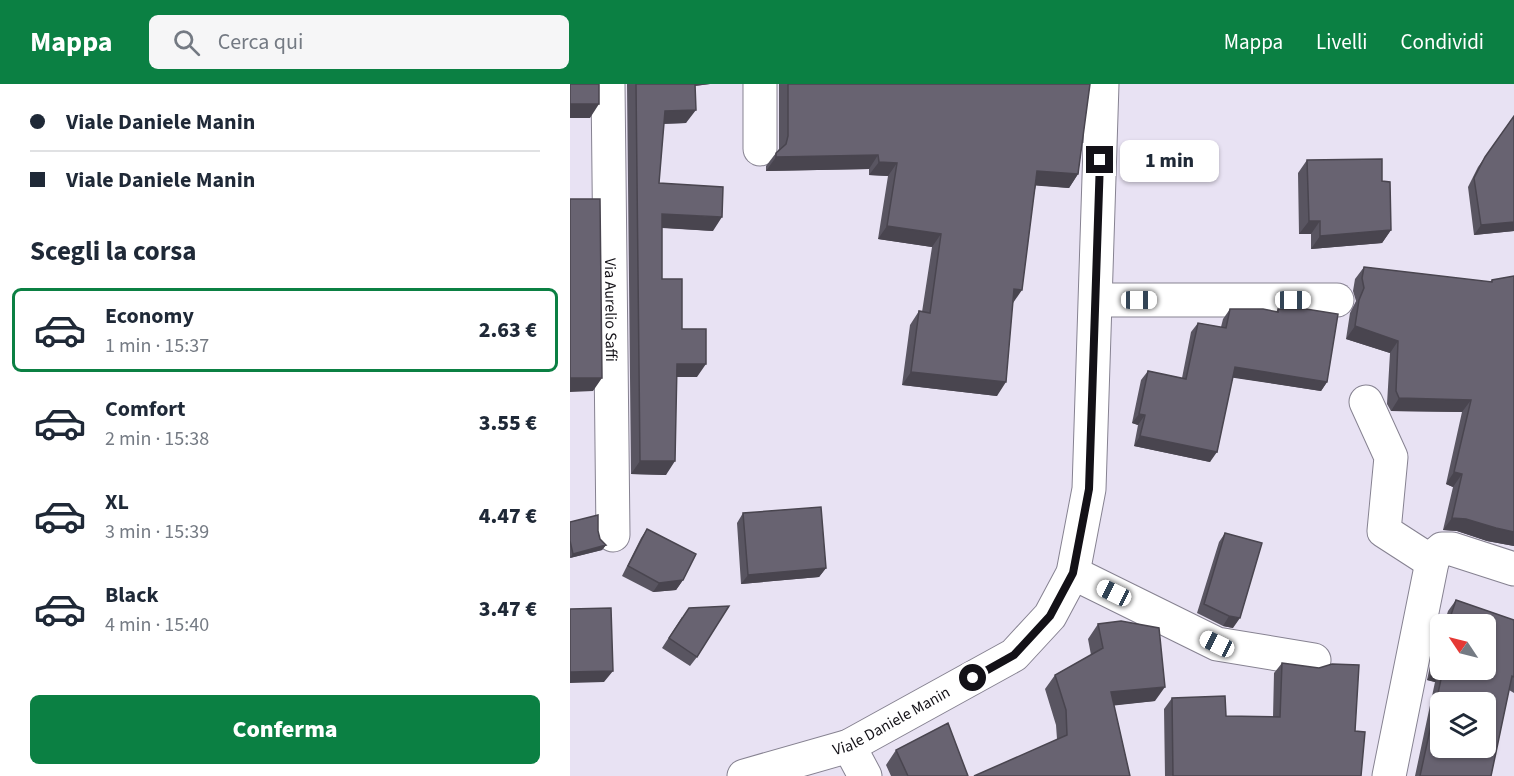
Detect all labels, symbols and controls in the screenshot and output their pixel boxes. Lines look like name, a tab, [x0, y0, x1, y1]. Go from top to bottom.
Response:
search box	[149, 15, 569, 69]
text: Mappa	[30, 22, 113, 62]
icon: search	[170, 26, 203, 59]
text: Cerca qui	[218, 26, 303, 58]
text: Mappa	[1224, 27, 1283, 57]
text: Livelli	[1316, 27, 1368, 57]
text: Condividi	[1401, 27, 1484, 57]
text: Viale Daniele Manin	[66, 106, 255, 138]
callout: 1 min	[1121, 139, 1220, 181]
route end	[1086, 146, 1113, 173]
text: 1 min	[1145, 147, 1194, 175]
text: Viale Daniele Manin	[66, 164, 255, 196]
text: Scegli la corsa	[30, 232, 197, 271]
street label: Via Aurelio Saffi	[599, 258, 622, 362]
car	[1121, 291, 1157, 309]
car	[1275, 291, 1311, 309]
text: Economy	[105, 300, 194, 332]
icon: car	[33, 303, 87, 357]
text: 2.63 €	[479, 314, 537, 346]
text: 1 min · 15:37	[105, 332, 209, 360]
text: Comfort	[105, 393, 186, 425]
icon: car	[33, 396, 87, 450]
text: 3.55 €	[479, 407, 537, 439]
text: 2 min · 15:38	[105, 425, 209, 453]
text: XL	[105, 486, 129, 518]
icon: car	[33, 489, 87, 543]
text: 4.47 €	[479, 500, 537, 532]
text: 3 min · 15:39	[105, 518, 209, 546]
car	[1094, 577, 1134, 609]
text: Black	[105, 579, 159, 611]
icon: car	[33, 582, 87, 636]
text: 3.47 €	[479, 593, 537, 625]
text: 4 min · 15:40	[105, 611, 209, 639]
north arrow	[1430, 614, 1496, 680]
map controls	[1430, 614, 1496, 758]
car	[1197, 628, 1237, 660]
route start	[959, 664, 986, 691]
street label: Viale Daniele Manin	[830, 681, 954, 761]
button: layers	[1430, 692, 1496, 758]
button: Conferma	[30, 695, 540, 764]

